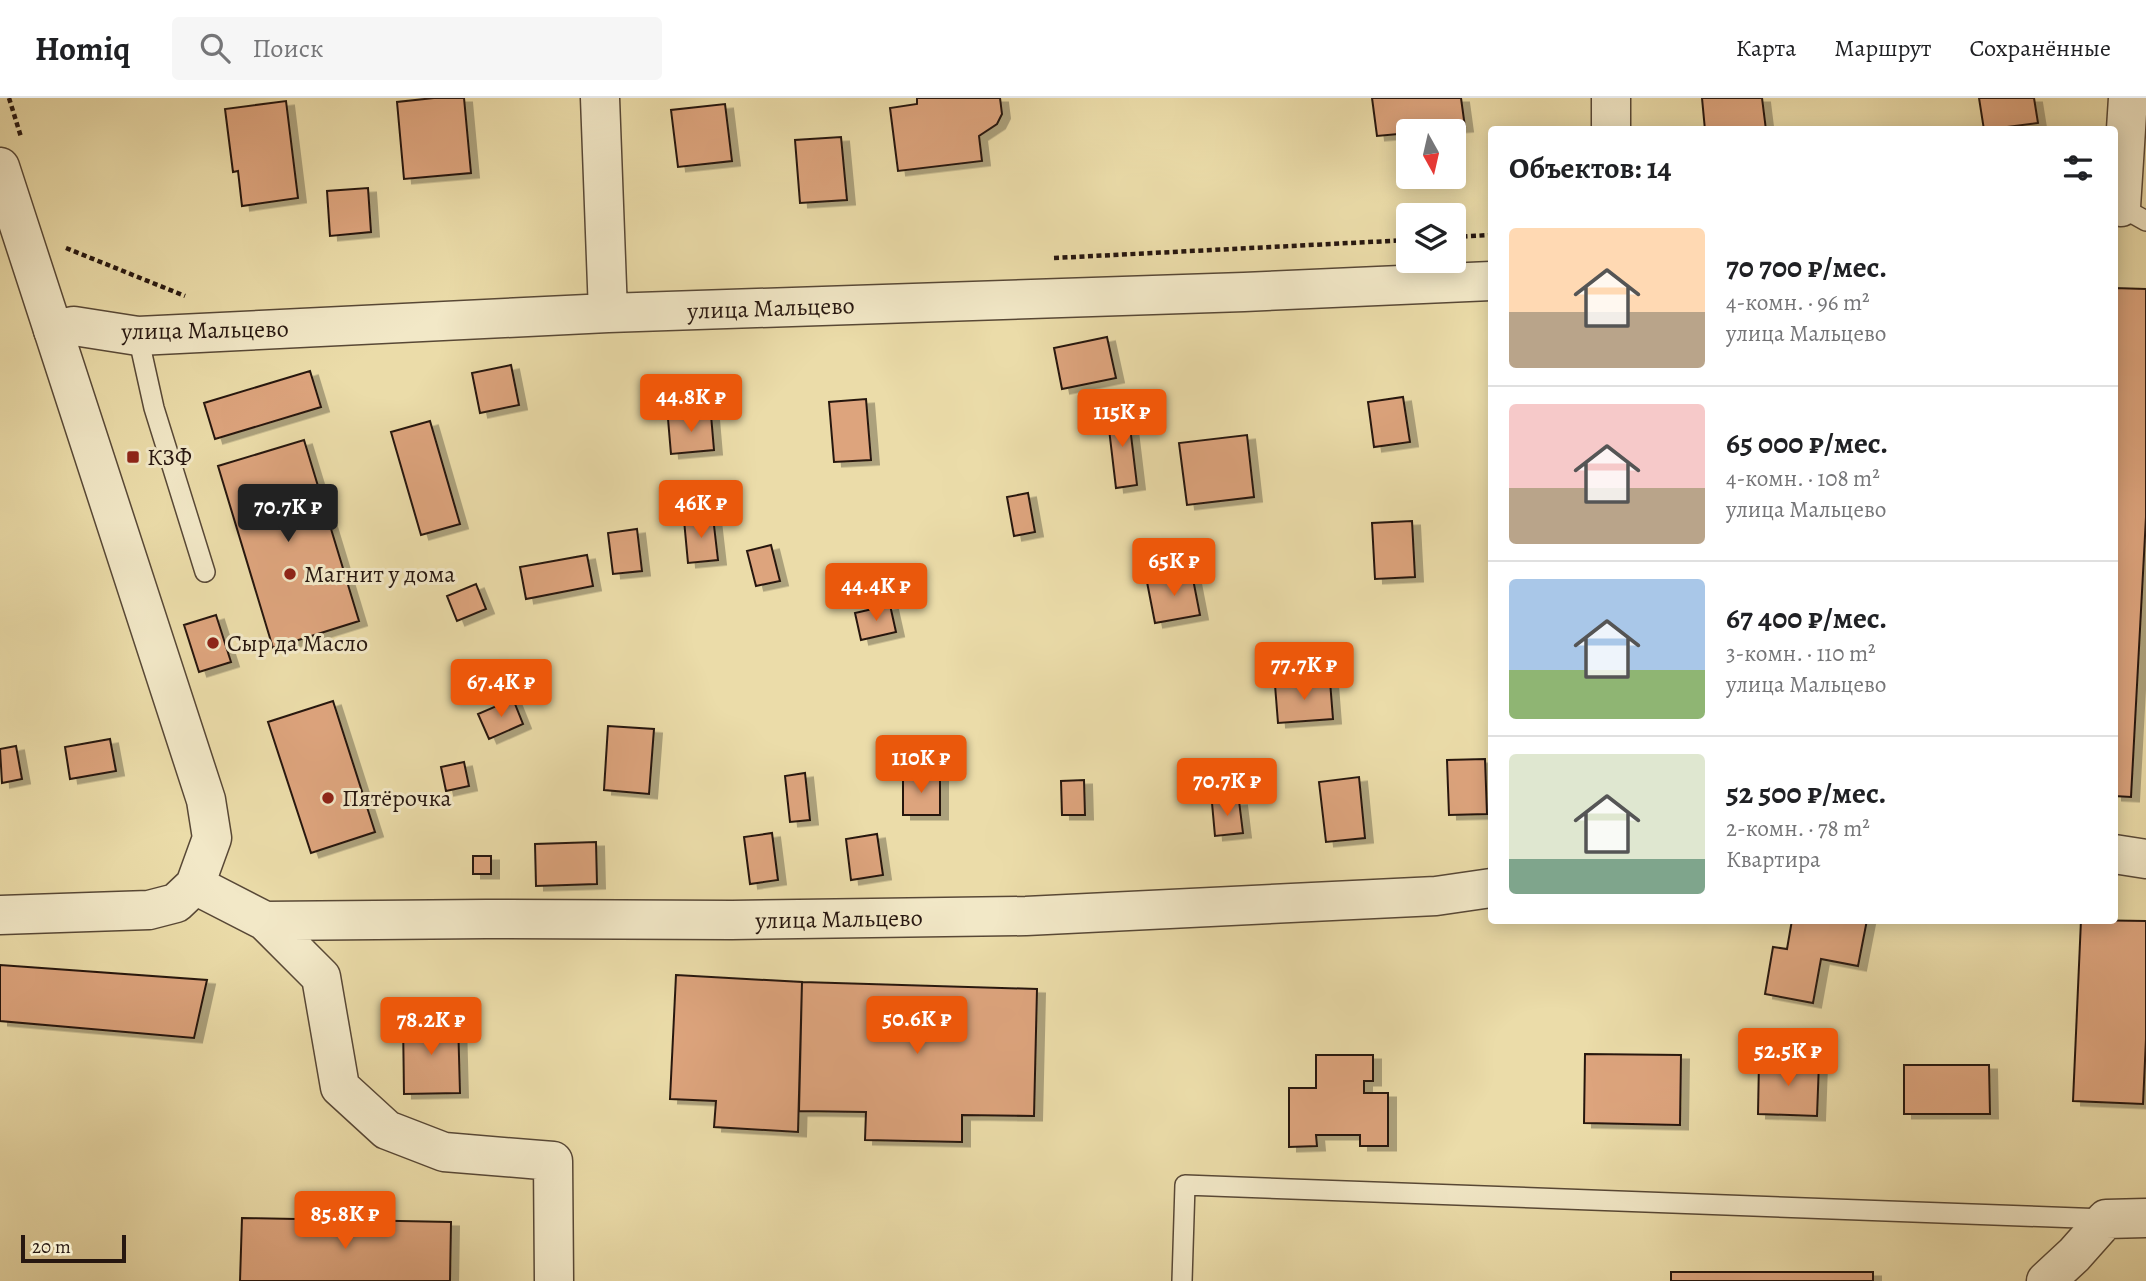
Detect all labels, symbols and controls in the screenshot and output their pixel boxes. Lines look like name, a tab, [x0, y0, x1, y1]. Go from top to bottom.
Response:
search box	[172, 17, 662, 80]
text: Homiq	[35, 26, 130, 71]
icon: search	[196, 29, 234, 67]
text: Поиск	[252, 31, 323, 66]
text: Карта	[1736, 32, 1796, 64]
text: Маршрут	[1834, 32, 1932, 64]
text: Сохранённые	[1970, 32, 2111, 64]
north arrow	[1396, 119, 1466, 189]
map controls	[1396, 119, 1466, 273]
text: Объектов: 14	[1509, 148, 1671, 188]
icon: filters	[2059, 149, 2097, 187]
button: layers	[1396, 203, 1466, 273]
text: 70 700 ₽/мес.	[1726, 247, 1887, 287]
icon: home	[1565, 256, 1649, 340]
text: 4-комн. · 96 m²	[1726, 287, 1870, 318]
street label: улица Мальцево	[686, 289, 855, 327]
street label: улица Мальцево	[120, 313, 289, 347]
text: улица Мальцево	[1726, 318, 1886, 349]
pin: 44.8K ₽	[626, 374, 756, 434]
text: 44.8K ₽	[656, 381, 726, 412]
pin: 115K ₽	[1065, 390, 1179, 449]
text: 115K ₽	[1093, 396, 1151, 427]
text: 65 000 ₽/мес.	[1726, 423, 1888, 463]
icon: home	[1565, 432, 1649, 516]
place label: КЗФ	[147, 441, 192, 473]
marker: КЗФ	[125, 449, 141, 465]
text: 4-комн. · 108 m²	[1726, 463, 1880, 494]
pin: 46K ₽	[652, 480, 750, 540]
pin: 70.7K ₽	[223, 484, 353, 544]
text: 46K ₽	[675, 487, 727, 518]
text: 70.7K ₽	[254, 491, 322, 522]
text: улица Мальцево	[1726, 494, 1886, 525]
pin: 65K ₽	[1125, 538, 1223, 598]
text: 65K ₽	[1148, 545, 1200, 576]
place label: Магнит у дома	[304, 558, 455, 590]
pin: 44.4K ₽	[811, 564, 941, 623]
marker: Магнит у дома	[282, 566, 298, 582]
text: 44.4K ₽	[841, 570, 911, 601]
text: 67 400 ₽/мес.	[1726, 598, 1887, 638]
icon: home	[1565, 607, 1649, 691]
place label: Сыр да Масло	[227, 627, 368, 659]
marker: Сыр да Масло	[205, 635, 221, 651]
text: 3-комн. · 110 m²	[1726, 638, 1876, 669]
pin: 77.7K ₽	[1239, 642, 1369, 702]
text: 77.7K ₽	[1271, 649, 1337, 680]
pin: 67.4K ₽	[436, 660, 566, 719]
text: 67.4K ₽	[467, 666, 535, 697]
text: улица Мальцево	[1726, 669, 1886, 700]
pin: 110K ₽	[864, 736, 978, 795]
text: 110K ₽	[892, 742, 950, 773]
pin: 70.7K ₽	[1162, 758, 1292, 818]
text: 70.7K ₽	[1193, 765, 1261, 796]
text: 52 500 ₽/мес.	[1726, 773, 1887, 813]
place label: Пятёрочка	[342, 782, 452, 814]
icon: home	[1565, 782, 1649, 866]
marker: Пятёрочка	[320, 790, 336, 806]
text: 2-комн. · 78 m²	[1726, 813, 1870, 844]
text: Квартира	[1726, 844, 1821, 875]
street label: улица Мальцево	[754, 902, 923, 936]
pin: 50.6K ₽	[852, 996, 982, 1056]
pin: 78.2K ₽	[366, 998, 496, 1057]
text: 50.6K ₽	[882, 1003, 952, 1034]
text: 78.2K ₽	[396, 1004, 466, 1035]
pin: 52.5K ₽	[1723, 1028, 1853, 1088]
text: 52.5K ₽	[1754, 1035, 1822, 1066]
pin: 85.8K ₽	[280, 1192, 410, 1251]
text: 85.8K ₽	[310, 1198, 380, 1229]
scale bar	[21, 1232, 126, 1264]
text: 20 m	[32, 1234, 71, 1260]

